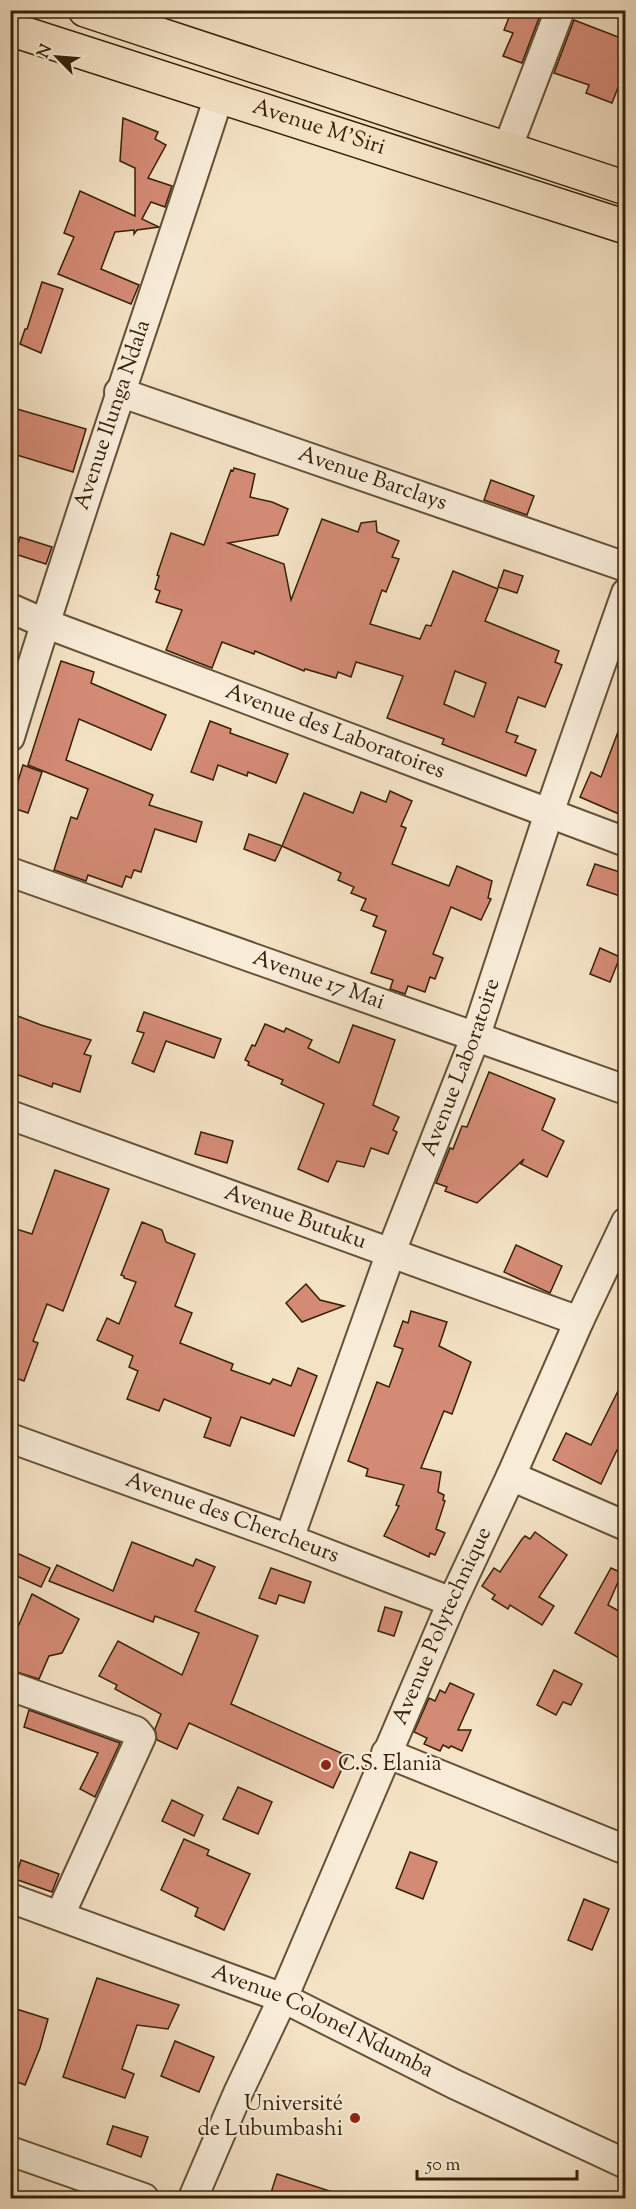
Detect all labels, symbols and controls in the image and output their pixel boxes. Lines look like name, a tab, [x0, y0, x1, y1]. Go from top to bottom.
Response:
north arrow	[27, 27, 87, 87]
text: N	[33, 41, 59, 62]
street label: Avenue M'Siri	[248, 92, 389, 165]
street label: Avenue Ilunga Ndala	[67, 316, 160, 514]
street label: Avenue Barclays	[294, 439, 451, 520]
street label: Avenue des Laboratoires	[220, 677, 449, 788]
street label: Avenue 17 Mai	[248, 943, 389, 1019]
street label: Avenue Laboratoire	[414, 975, 509, 1162]
street label: Avenue Butuku	[219, 1178, 371, 1259]
street label: Avenue des Chercheurs	[120, 1465, 343, 1573]
street label: Avenue Polytechnique	[385, 1522, 501, 1730]
place label: C.S. Elania	[338, 1749, 442, 1781]
marker: C.S. Elania	[319, 1758, 333, 1772]
street label: Avenue Colonel Ndumba	[207, 1957, 438, 2087]
place label: Université de Lubumbashi	[197, 2089, 343, 2146]
marker: Université de Lubumbashi	[348, 2111, 362, 2125]
scale bar	[417, 2143, 578, 2181]
text: 50 m	[425, 2153, 461, 2179]

